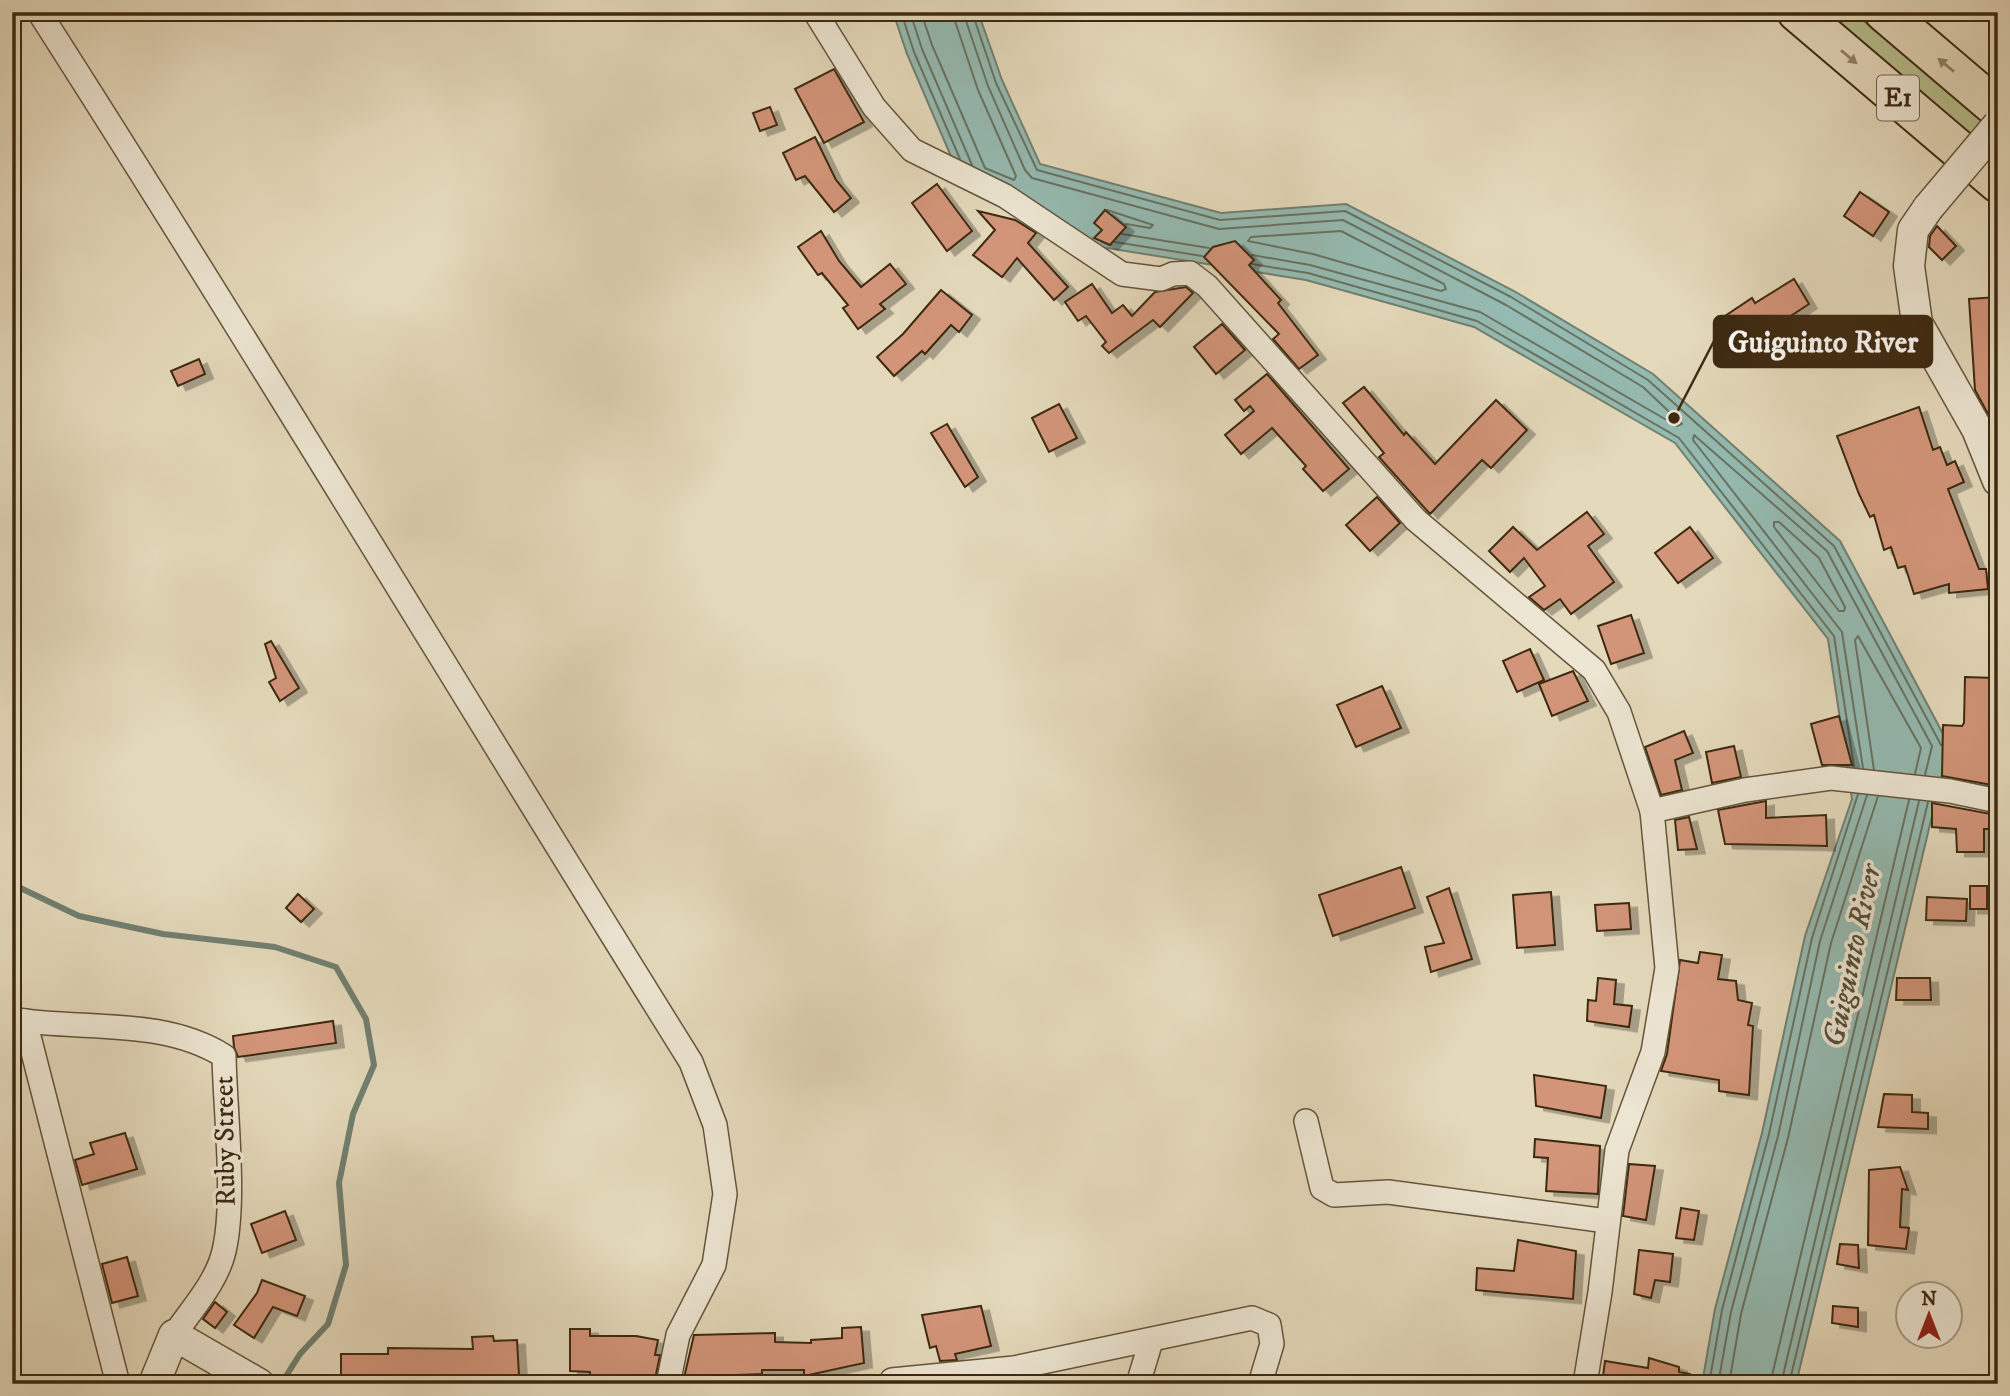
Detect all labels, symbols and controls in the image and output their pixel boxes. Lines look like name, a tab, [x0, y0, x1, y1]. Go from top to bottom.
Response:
one-way arrow	[1840, 49, 1858, 64]
one-way arrow	[1937, 58, 1954, 73]
road number: E1	[1877, 76, 1919, 120]
callout: Guiguinto River	[1714, 316, 1932, 367]
text: Guiguinto River	[1728, 325, 1919, 362]
water label: Guiguinto River	[1816, 859, 1891, 1050]
street label: Ruby Street	[206, 1075, 244, 1207]
north arrow	[1895, 1280, 1965, 1350]
text: N	[1921, 1288, 1937, 1311]

